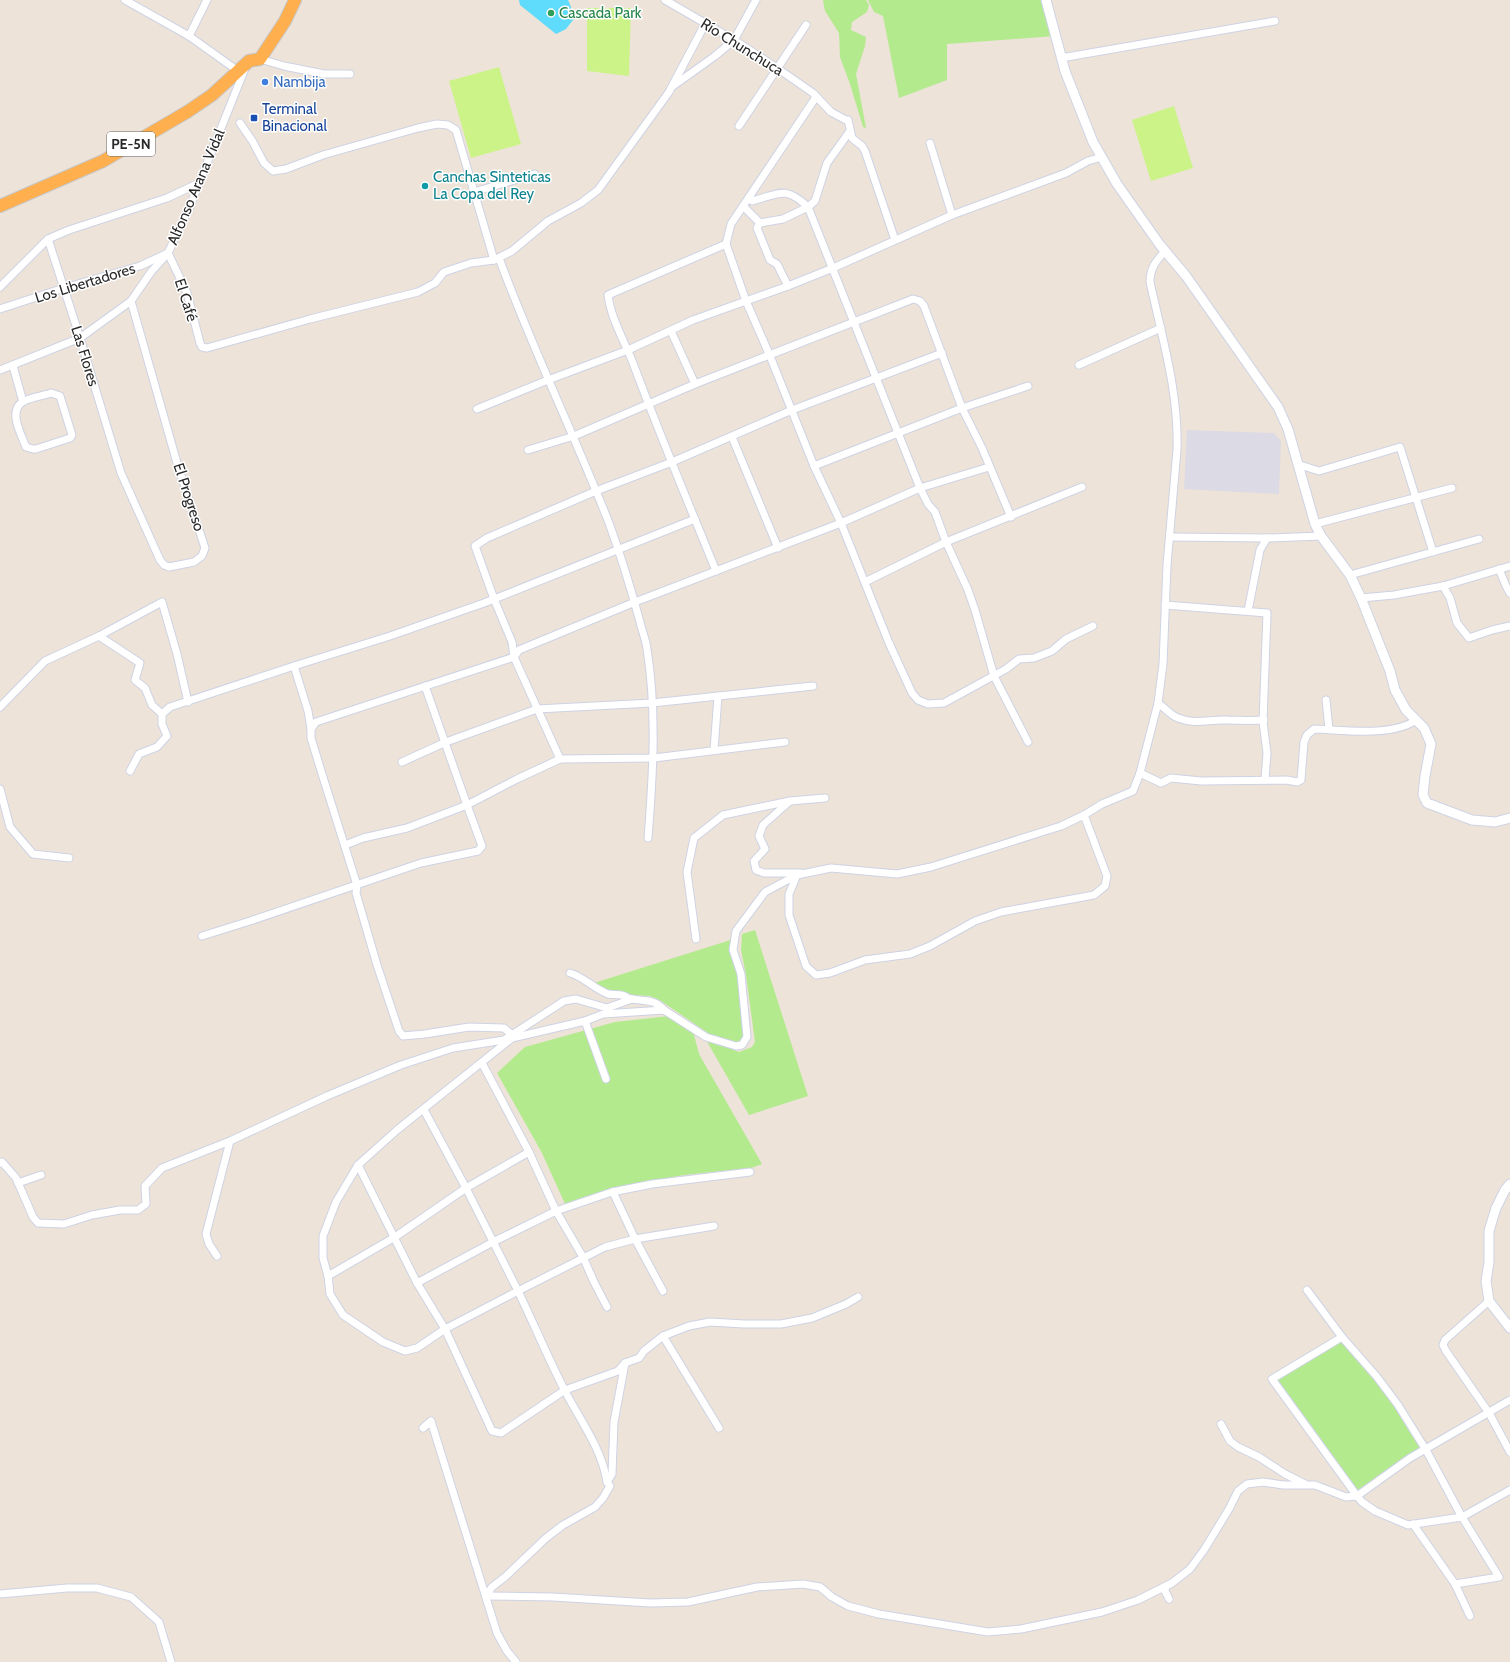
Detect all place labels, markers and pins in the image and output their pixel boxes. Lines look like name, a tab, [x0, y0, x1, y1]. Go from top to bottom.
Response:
place label: Cascada Park	[559, 4, 642, 22]
marker: Cascada Park	[546, 8, 556, 18]
place label: Nambija	[273, 73, 326, 91]
marker: Nambija	[260, 77, 270, 87]
place label: Terminal Binacional	[262, 100, 327, 135]
marker: Terminal Binacional	[249, 113, 259, 123]
place label: Canchas Sinteticas La Copa del Rey	[433, 168, 551, 203]
marker: Canchas Sinteticas La Copa del Rey	[420, 181, 430, 191]

